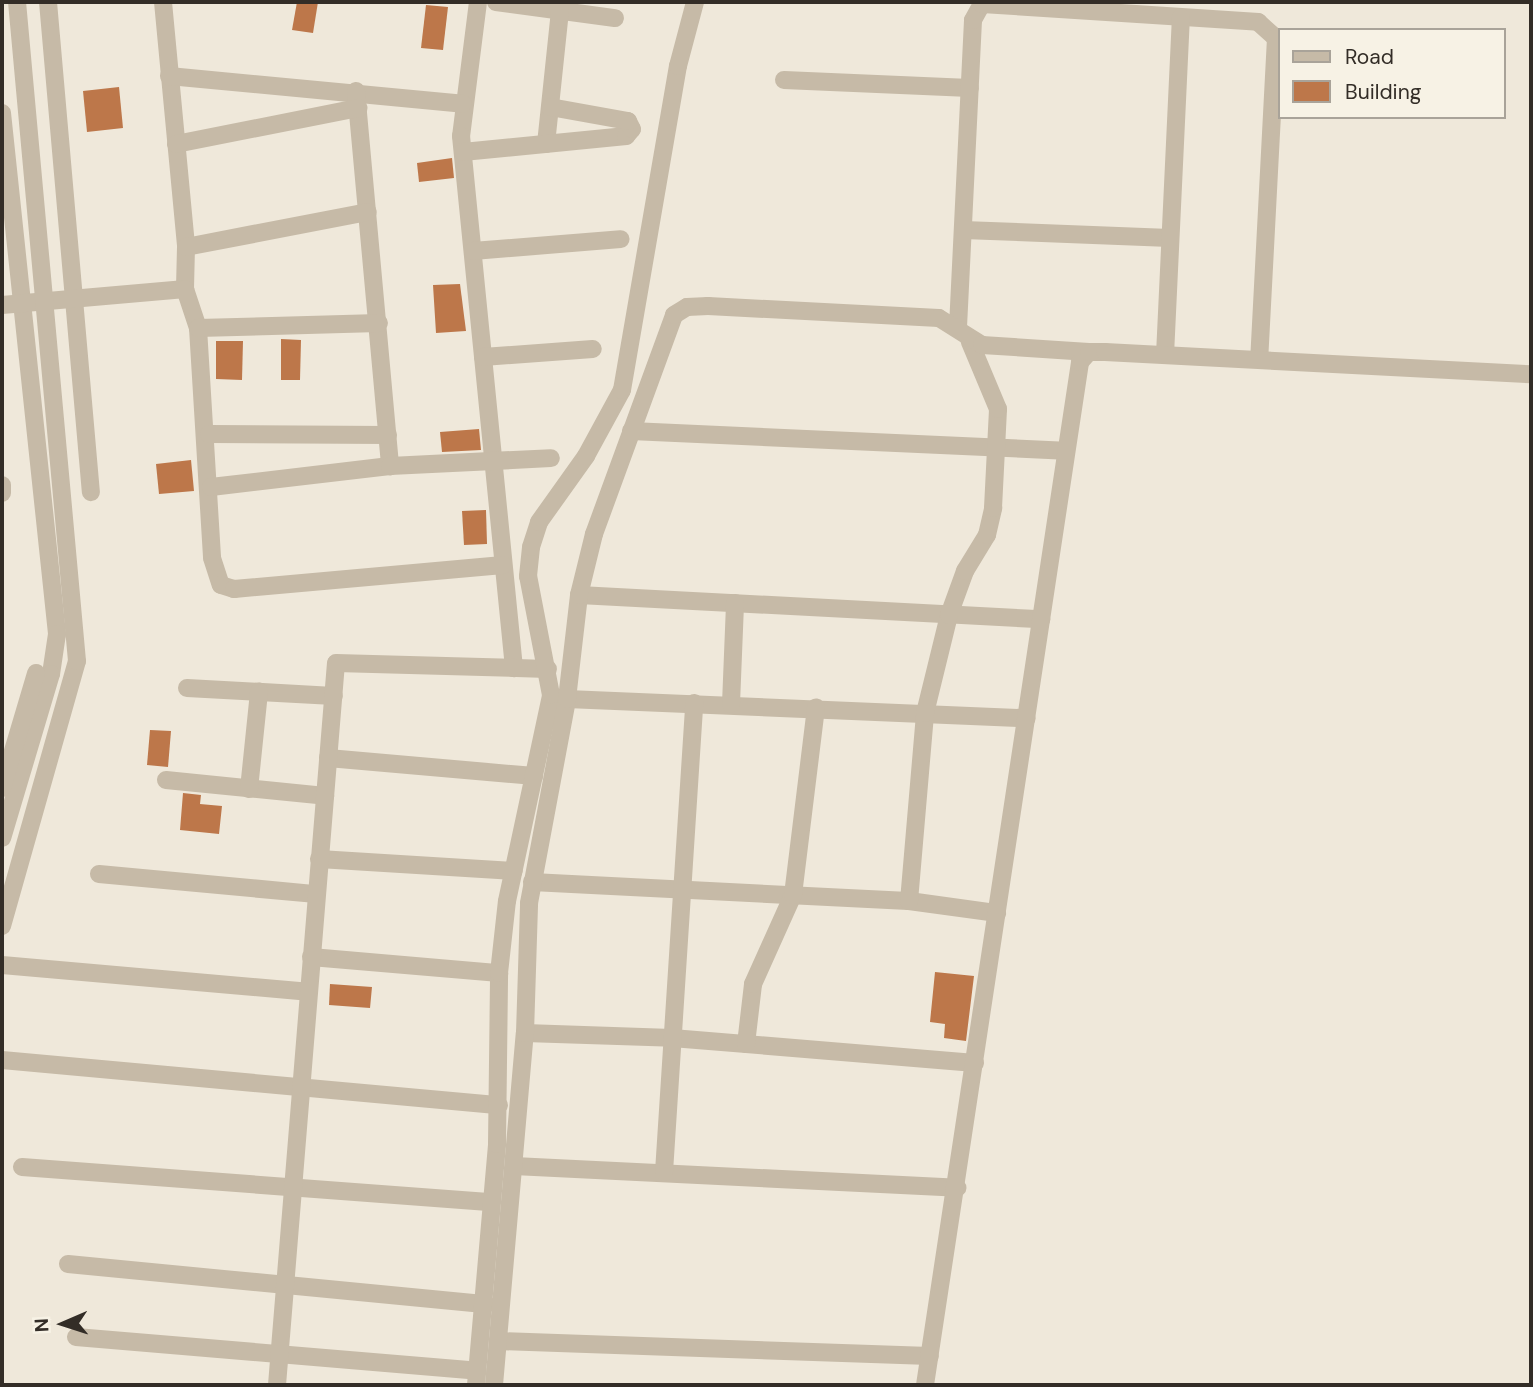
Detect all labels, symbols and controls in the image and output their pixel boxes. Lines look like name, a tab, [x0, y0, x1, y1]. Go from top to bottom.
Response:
legend	[1278, 28, 1505, 119]
text: Road	[1345, 43, 1394, 71]
text: Building	[1345, 78, 1421, 106]
north arrow	[28, 1289, 98, 1359]
text: N	[29, 1318, 54, 1333]

